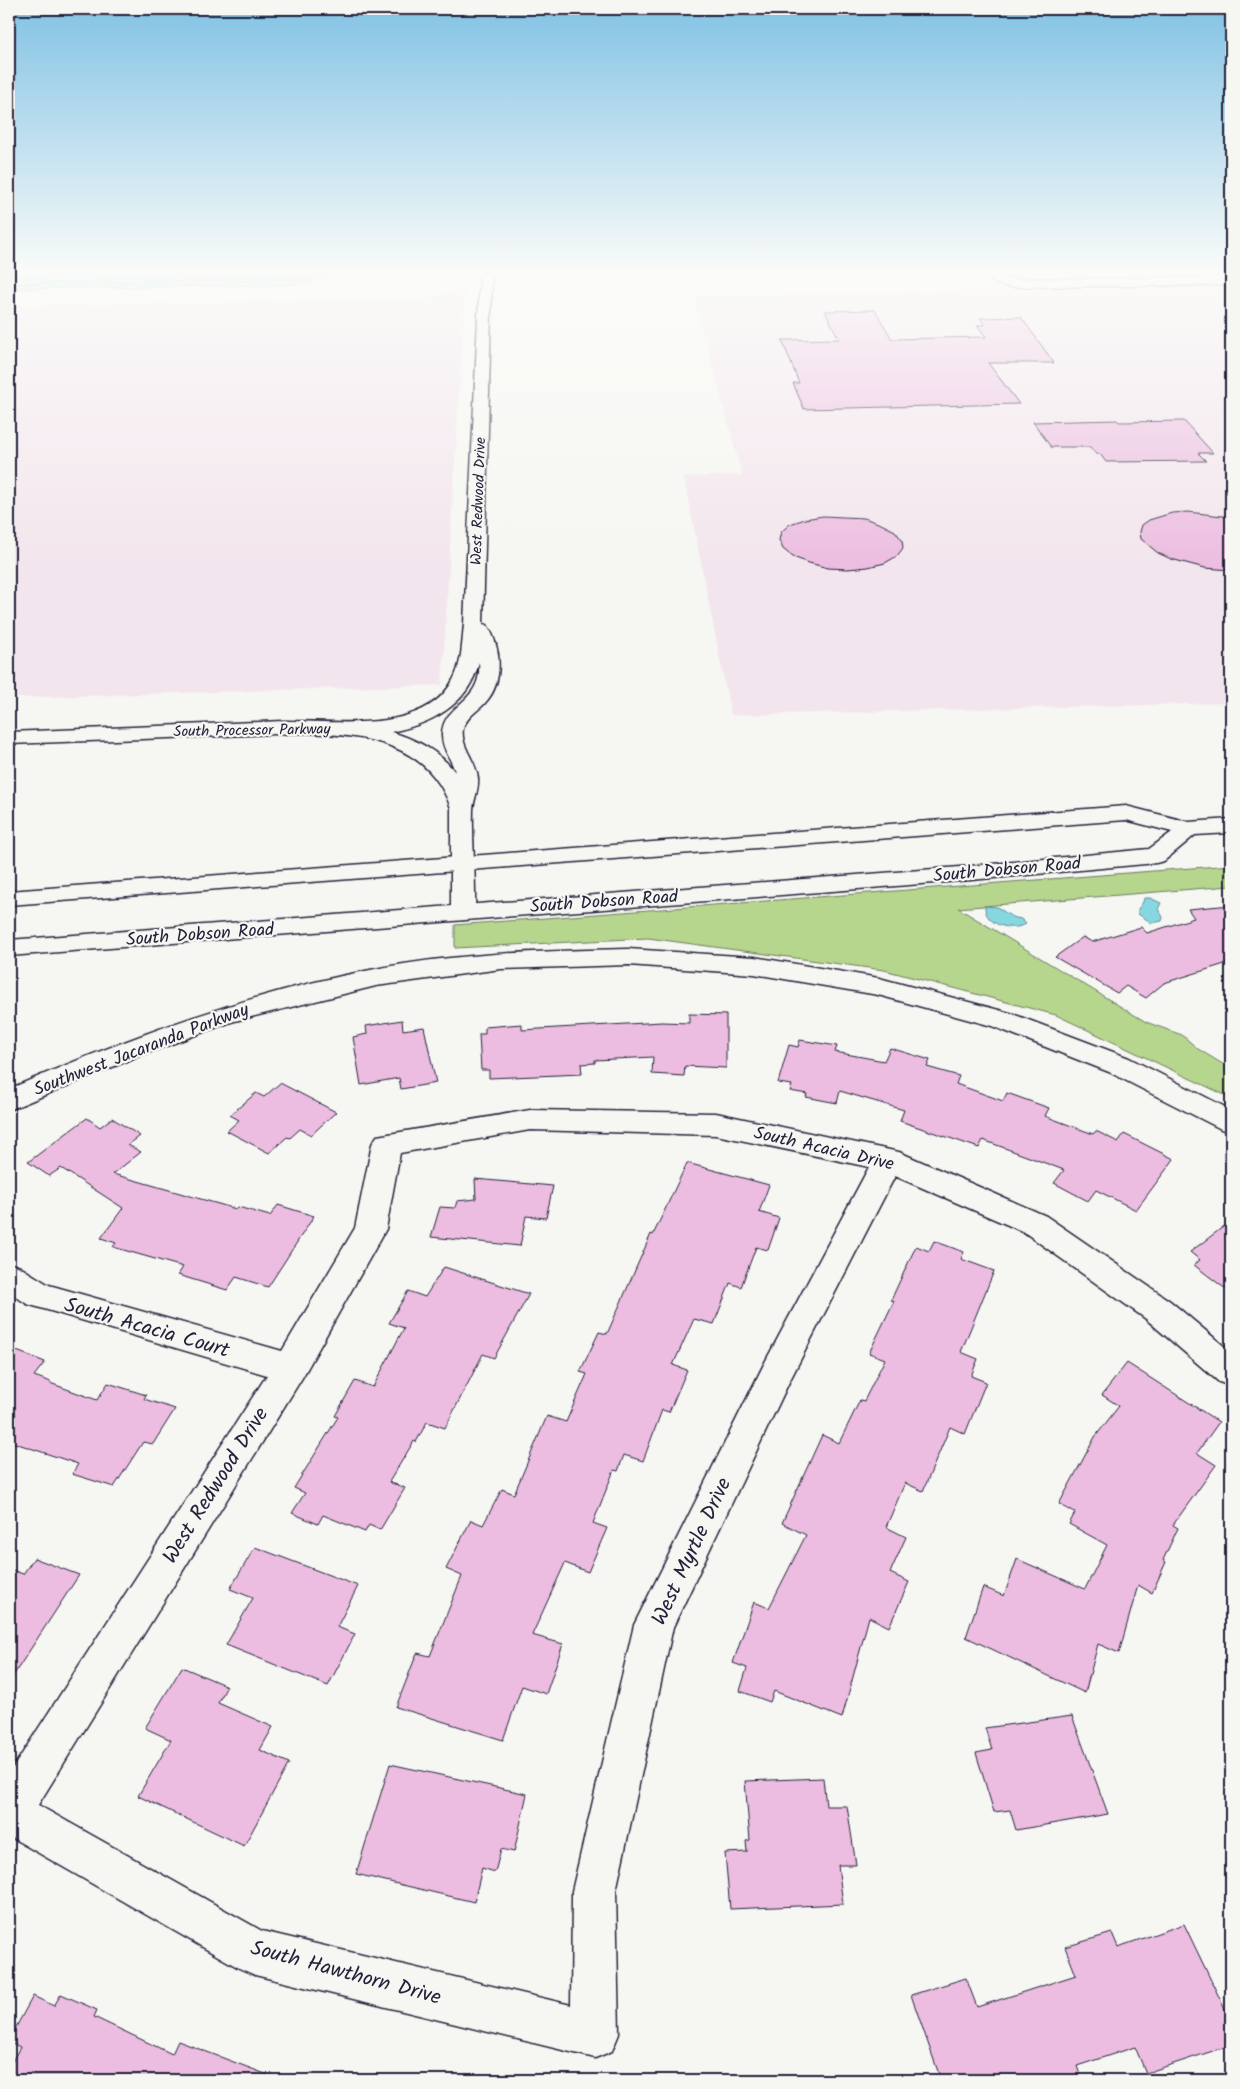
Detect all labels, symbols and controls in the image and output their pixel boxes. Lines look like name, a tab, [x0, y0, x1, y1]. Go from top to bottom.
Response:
street label: West Redwood Drive	[465, 436, 493, 566]
street label: South Processor Parkway	[173, 718, 332, 744]
street label: South Dobson Road	[932, 850, 1083, 891]
street label: South Dobson Road	[529, 883, 680, 922]
street label: South Dobson Road	[125, 916, 276, 955]
street label: Southwest Jacaranda Parkway	[30, 996, 254, 1105]
street label: South Acacia Drive	[751, 1119, 897, 1180]
street label: South Acacia Court	[60, 1289, 234, 1368]
street label: West Redwood Drive	[155, 1401, 278, 1571]
street label: West Myrtle Drive	[644, 1472, 741, 1631]
street label: South Hawthorn Drive	[247, 1932, 445, 2015]

